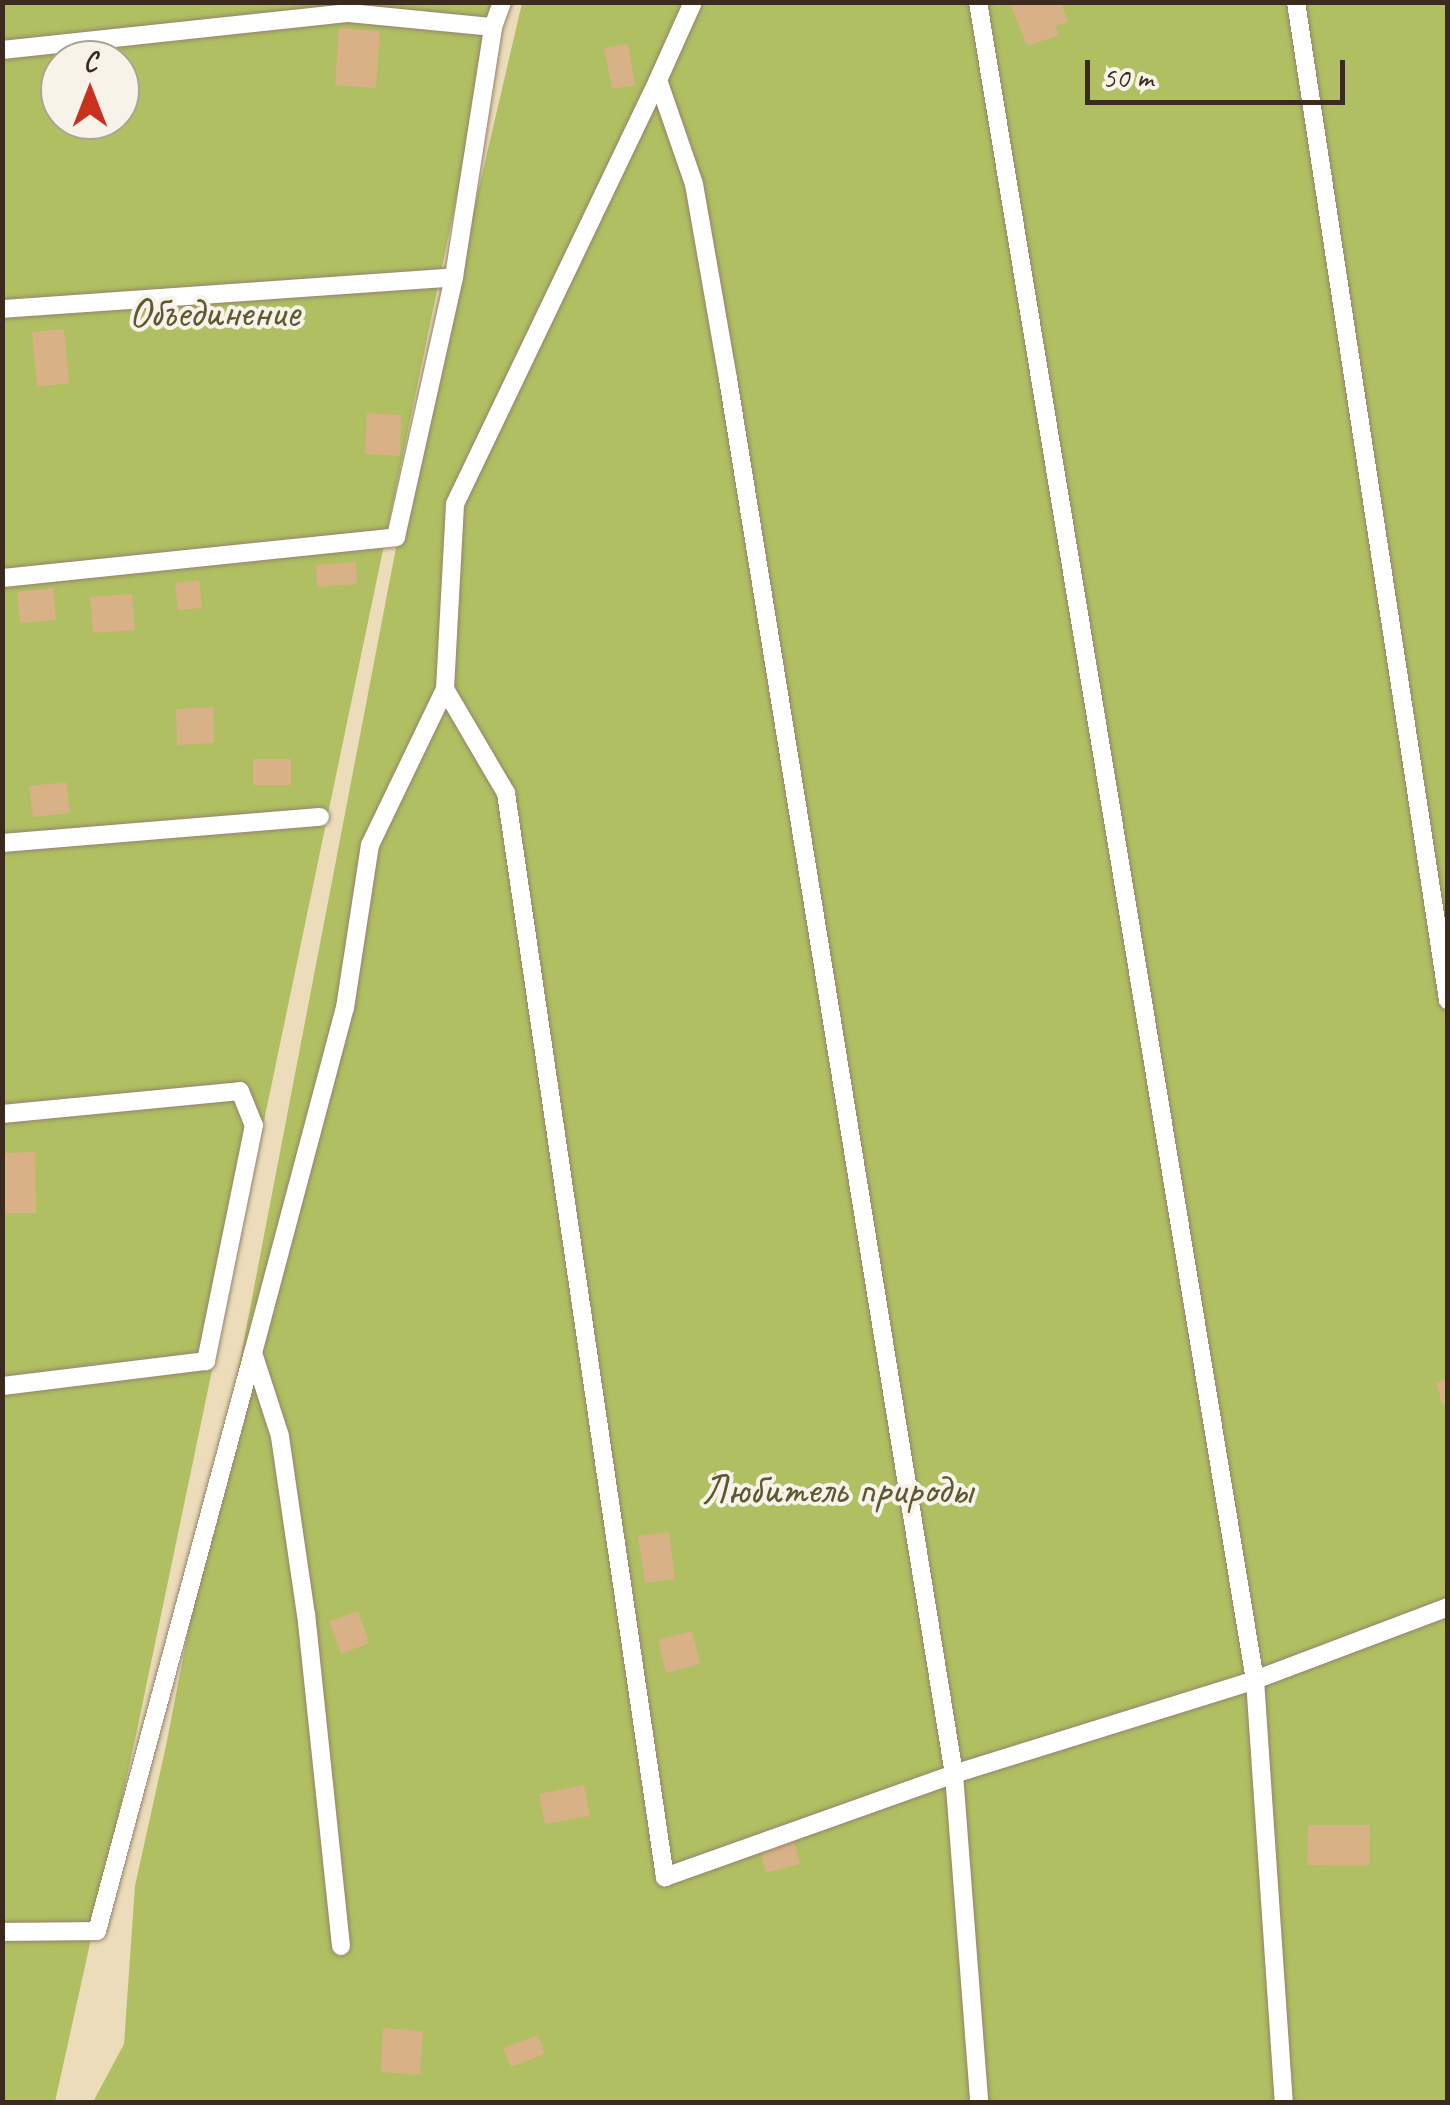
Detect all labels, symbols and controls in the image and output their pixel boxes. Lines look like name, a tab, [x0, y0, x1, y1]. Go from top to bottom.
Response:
north arrow	[40, 40, 140, 140]
scale bar	[1090, 40, 1350, 102]
text: С	[83, 44, 97, 79]
text: 50 m	[1102, 58, 1153, 96]
park label: Объединение	[129, 288, 299, 338]
park label: Любитель природы	[701, 1465, 973, 1515]

